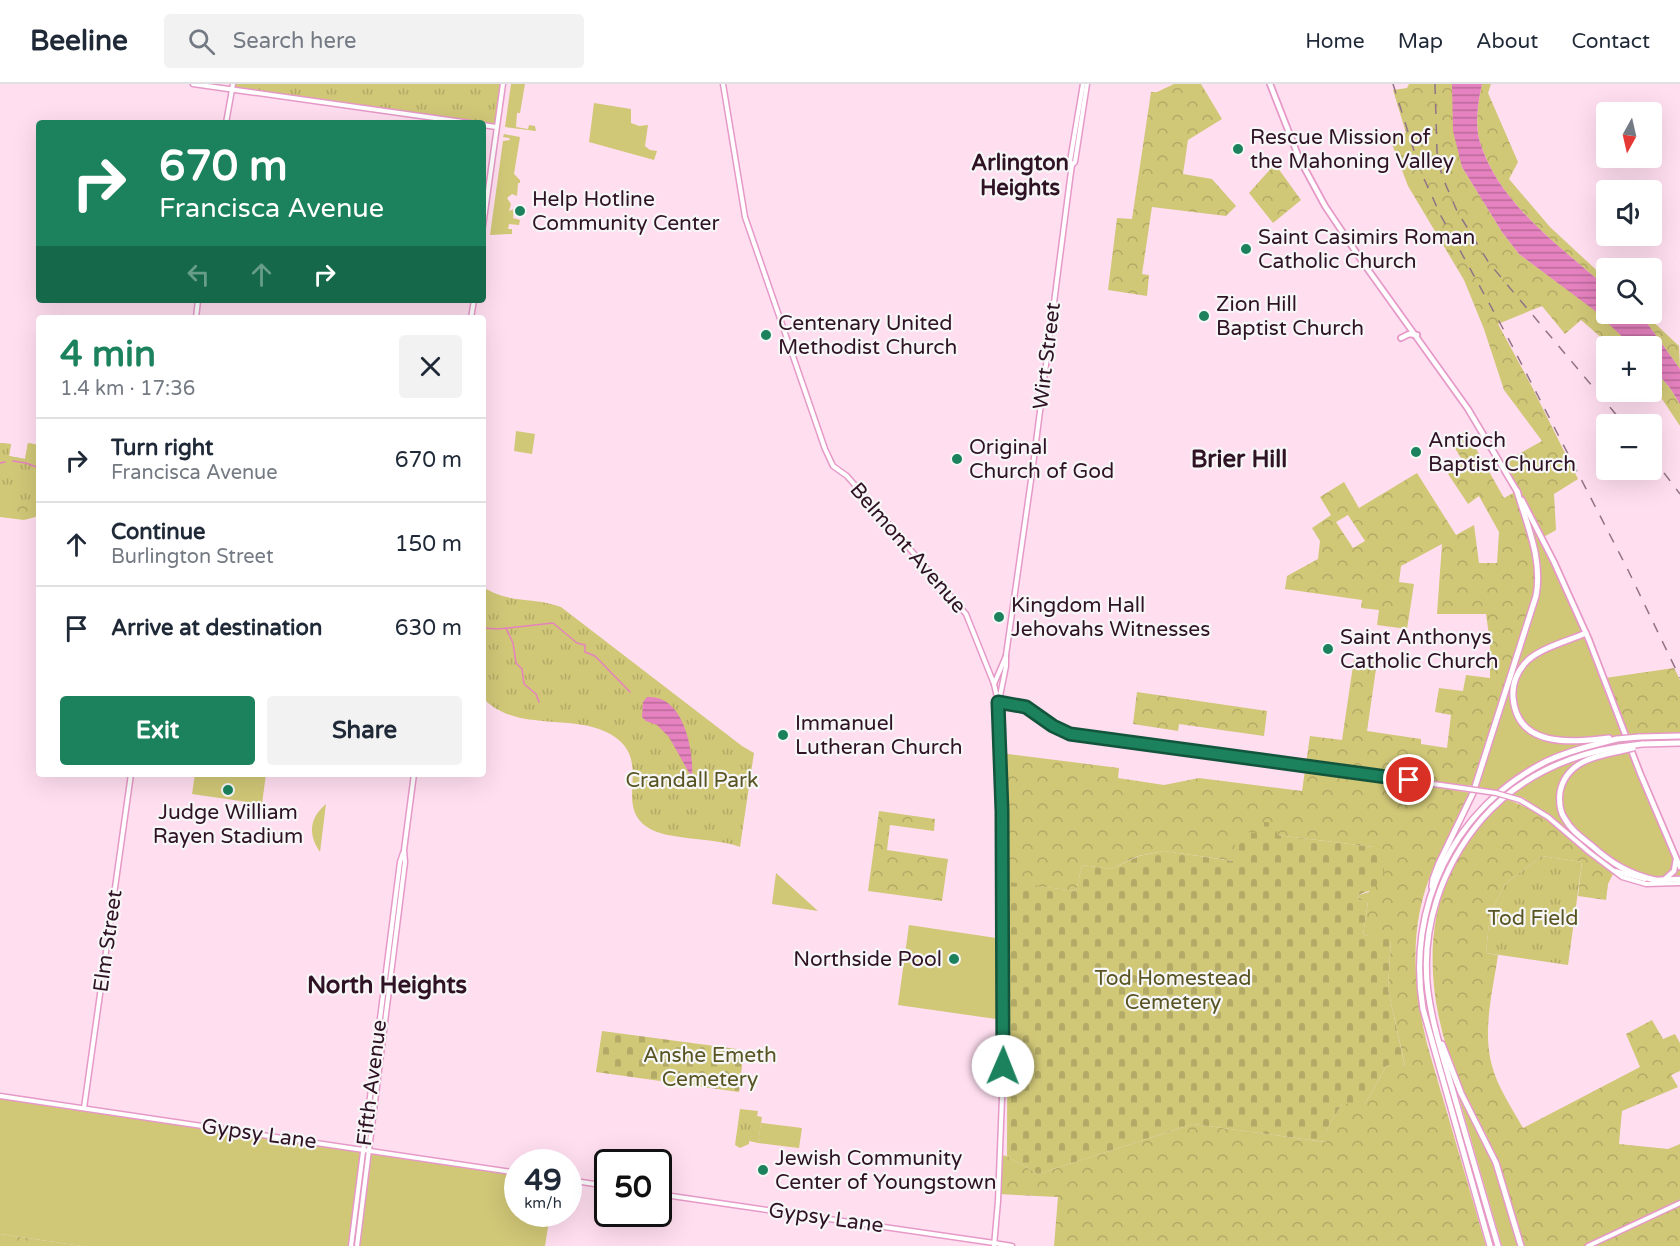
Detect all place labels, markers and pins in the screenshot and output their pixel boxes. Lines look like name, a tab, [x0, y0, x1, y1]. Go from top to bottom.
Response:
place label: Rescue Mission of the Mahoning Valley	[1250, 125, 1454, 174]
marker: Rescue Mission of the Mahoning Valley	[1231, 142, 1245, 156]
place label: Help Hotline Community Center	[532, 187, 719, 236]
marker: Help Hotline Community Center	[513, 204, 527, 218]
place label: Saint Casimirs Roman Catholic Church	[1258, 225, 1475, 274]
marker: Saint Casimirs Roman Catholic Church	[1239, 242, 1253, 256]
place label: Zion Hill Baptist Church	[1216, 292, 1364, 341]
marker: Zion Hill Baptist Church	[1197, 309, 1211, 323]
place label: Centenary United Methodist Church	[778, 311, 957, 360]
marker: Centenary United Methodist Church	[759, 328, 773, 342]
place label: Antioch Baptist Church	[1428, 428, 1576, 477]
place label: Original Church of God	[969, 435, 1114, 484]
marker: Antioch Baptist Church	[1409, 445, 1423, 459]
marker: Original Church of God	[950, 452, 964, 466]
place label: Kingdom Hall Jehovahs Witnesses	[1011, 593, 1210, 642]
marker: Kingdom Hall Jehovahs Witnesses	[992, 610, 1006, 624]
place label: Saint Anthonys Catholic Church	[1340, 625, 1499, 674]
marker: Saint Anthonys Catholic Church	[1321, 642, 1335, 656]
place label: Immanuel Lutheran Church	[795, 711, 962, 760]
marker: Immanuel Lutheran Church	[776, 728, 790, 742]
pin	[1383, 754, 1434, 805]
marker: Judge William Rayen Stadium	[221, 783, 235, 797]
place label: Judge William Rayen Stadium	[153, 800, 303, 849]
place label: Northside Pool	[793, 947, 942, 972]
marker: Northside Pool	[947, 952, 961, 966]
place label: Jewish Community Center of Youngstown	[775, 1146, 996, 1195]
marker: Jewish Community Center of Youngstown	[756, 1163, 770, 1177]

